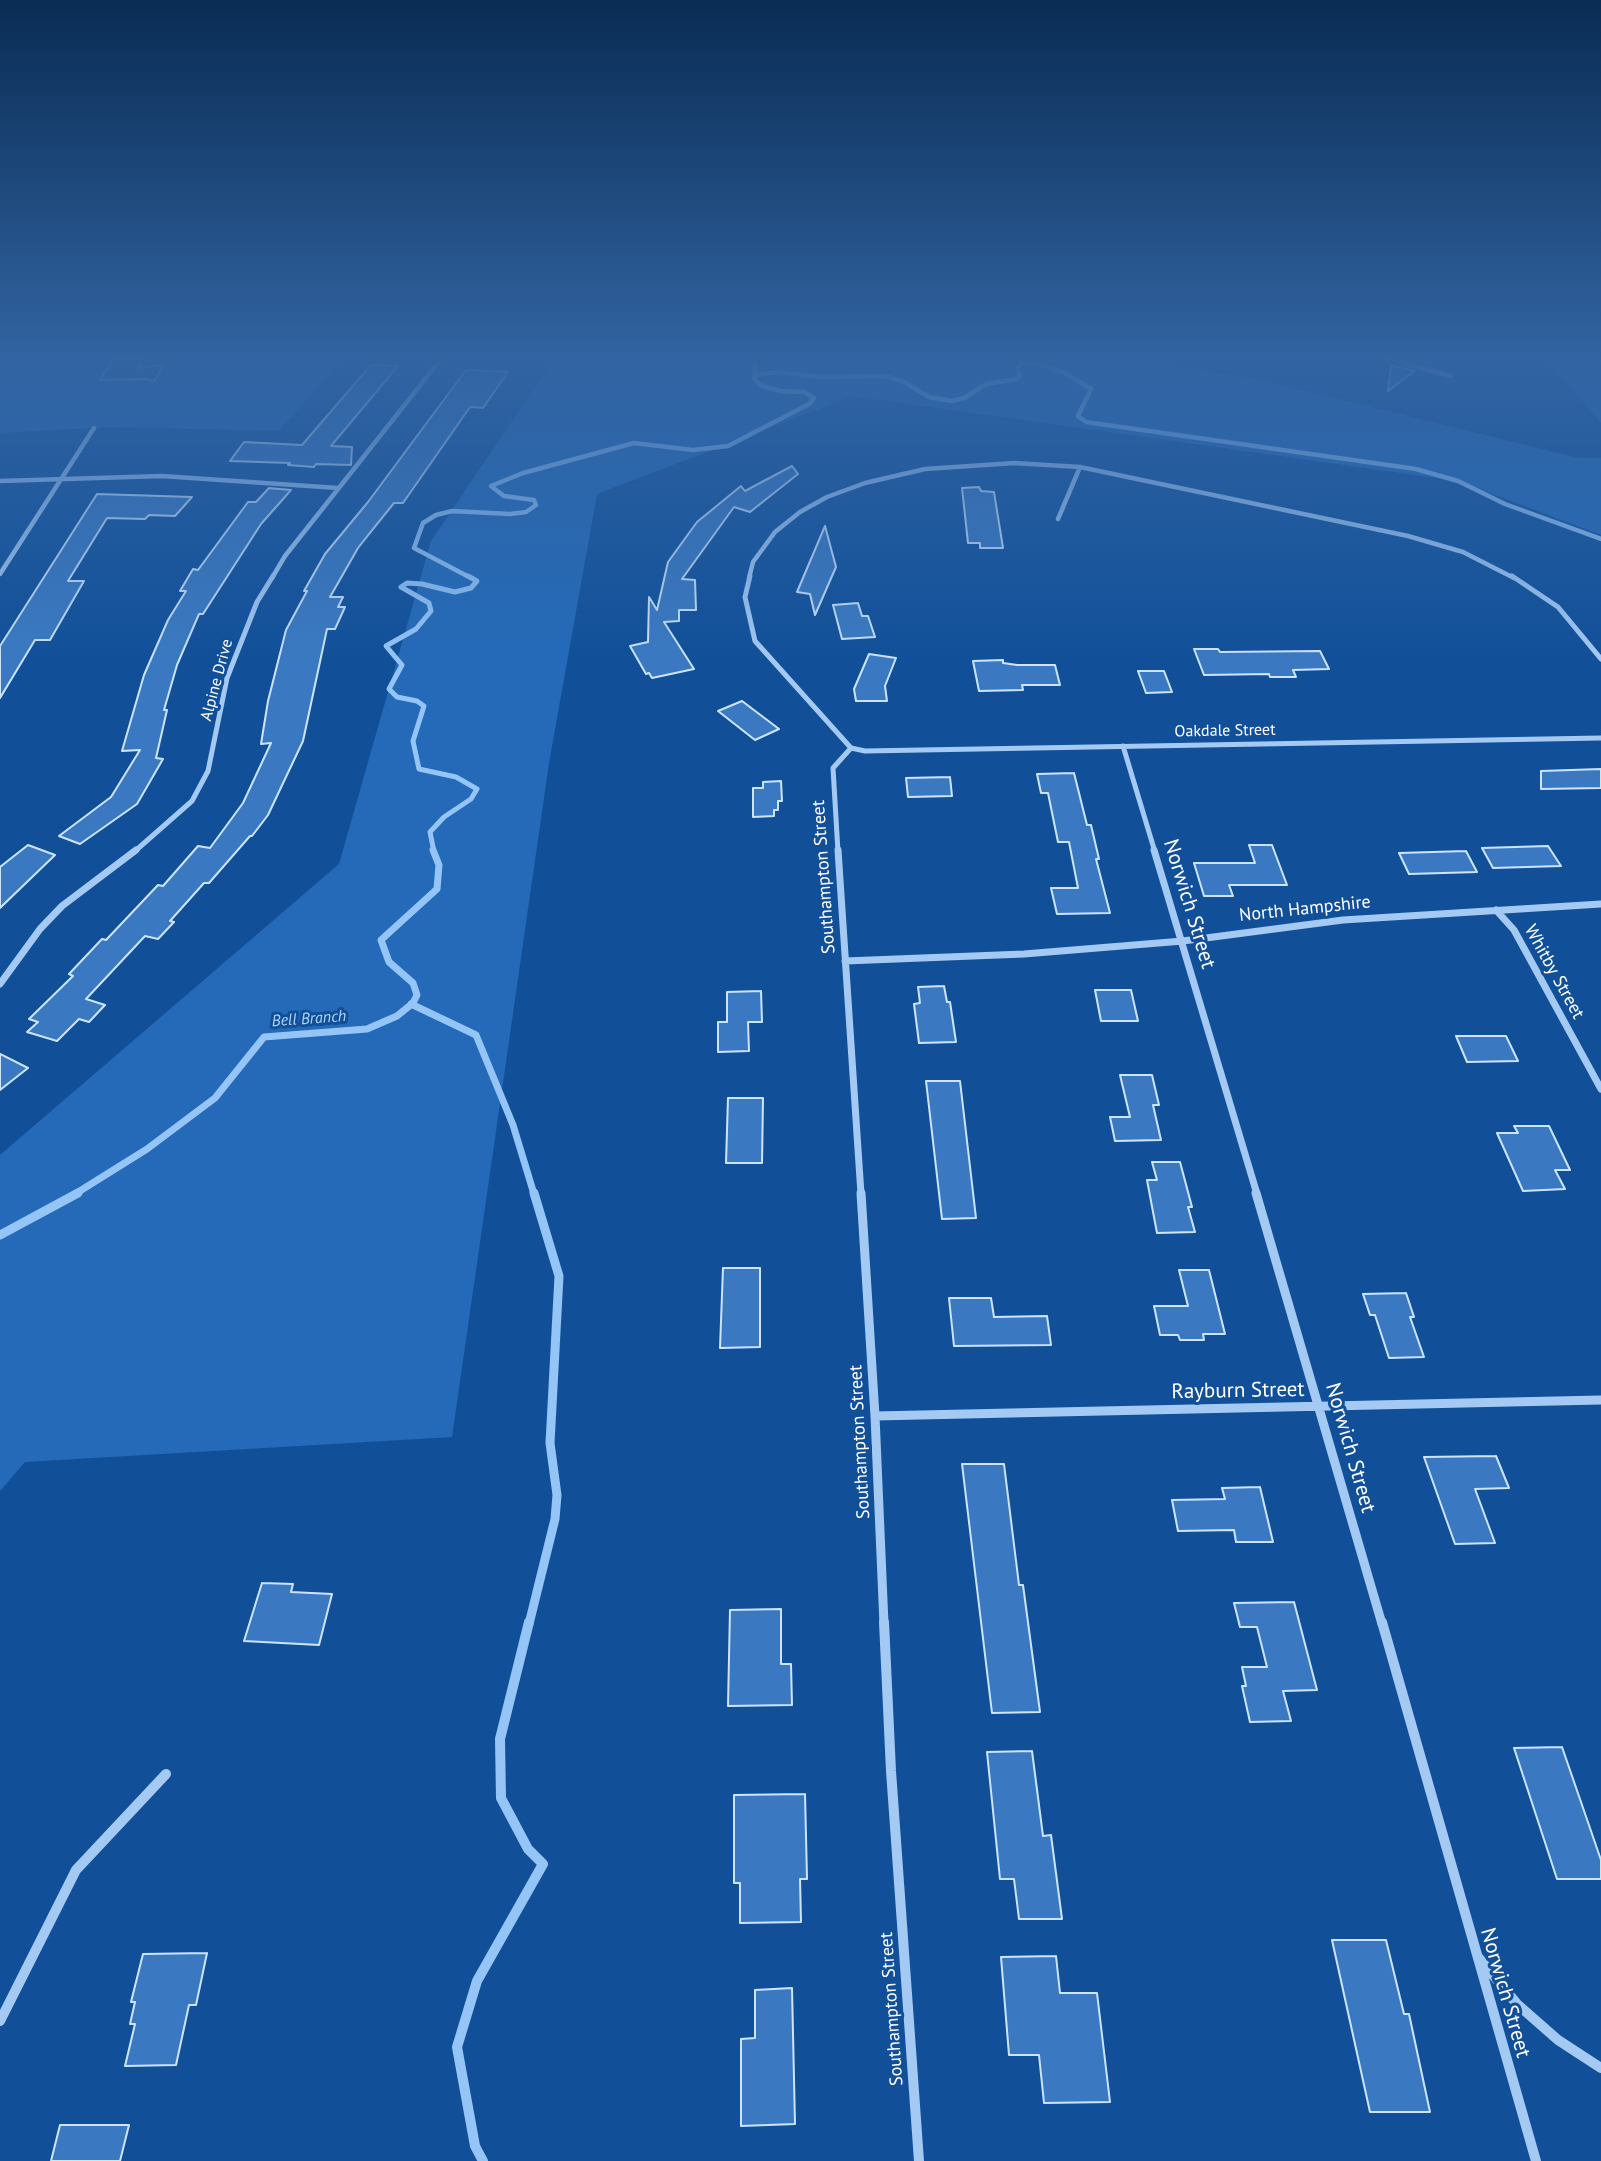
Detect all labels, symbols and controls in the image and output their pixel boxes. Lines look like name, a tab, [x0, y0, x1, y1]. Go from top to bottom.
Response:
street label: Alpine Drive	[197, 637, 237, 723]
street label: Oakdale Street	[1174, 721, 1276, 741]
street label: Southampton Street	[808, 799, 840, 955]
street label: Norwich Street	[1157, 836, 1221, 972]
street label: North Hampshire	[1238, 891, 1372, 927]
street label: Whitby Street	[1519, 921, 1589, 1023]
water label: Bell Branch	[271, 1007, 347, 1031]
street label: Southampton Street	[845, 1364, 875, 1520]
street label: Rayburn Street	[1171, 1377, 1305, 1405]
street label: Norwich Street	[1319, 1380, 1381, 1516]
street label: Norwich Street	[1474, 1925, 1536, 2061]
street label: Southampton Street	[876, 1931, 908, 2087]

